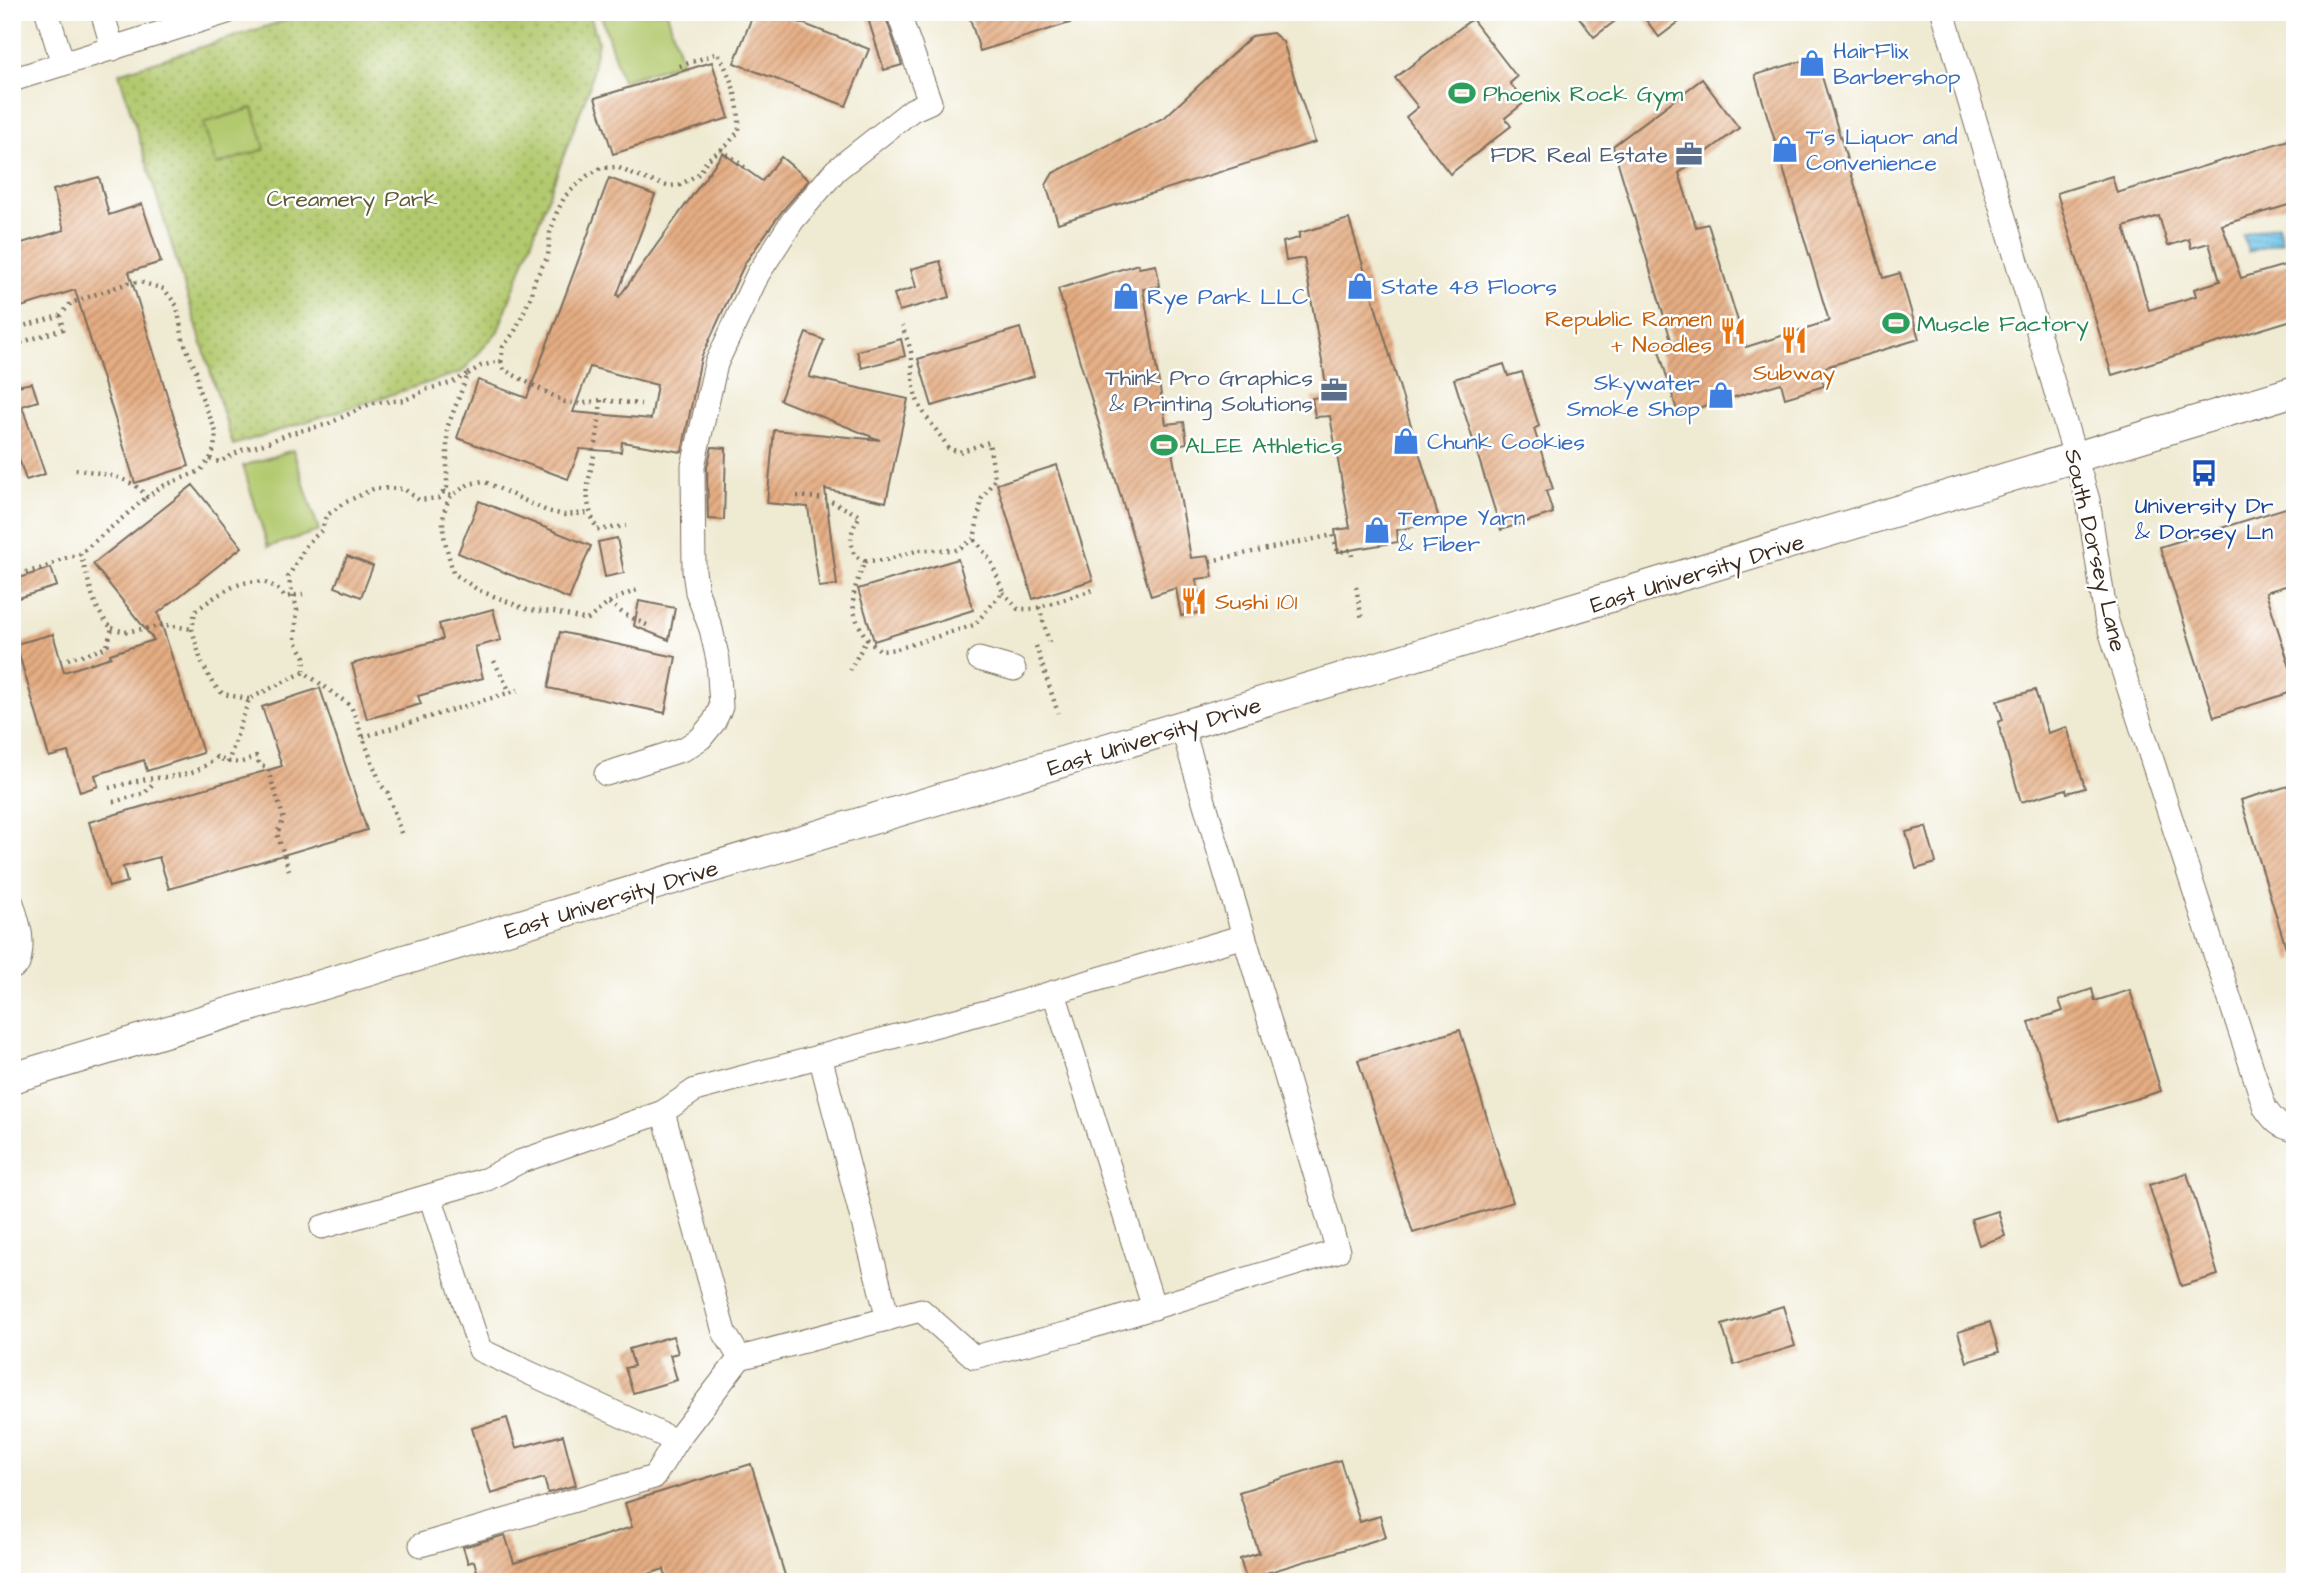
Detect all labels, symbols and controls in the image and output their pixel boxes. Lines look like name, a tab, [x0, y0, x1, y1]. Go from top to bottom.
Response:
place label: HairFlix Barbershop	[1833, 35, 1961, 93]
shop icon: HairFlix Barbershop	[1797, 48, 1827, 78]
sports icon: Phoenix Rock Gym	[1447, 78, 1477, 108]
place label: Phoenix Rock Gym	[1483, 78, 1683, 111]
place label: T's Liquor and Convenience	[1806, 121, 1958, 179]
shop icon: T's Liquor and Convenience	[1770, 134, 1800, 164]
place label: FDR Real Estate	[1490, 139, 1668, 171]
office icon: FDR Real Estate	[1674, 139, 1704, 169]
park label: Creamery Park	[266, 183, 438, 216]
shop icon: State 48 Floors	[1345, 271, 1375, 301]
place label: State 48 Floors	[1381, 271, 1557, 303]
shop icon: Rye Park LLC	[1111, 281, 1141, 311]
place label: Rye Park LLC	[1147, 281, 1308, 314]
place label: Republic Ramen + Noodles	[1545, 303, 1712, 361]
sports icon: Muscle Factory	[1881, 308, 1911, 338]
place label: Muscle Factory	[1917, 308, 2089, 341]
restaurant icon: Republic Ramen + Noodles	[1718, 316, 1748, 346]
restaurant icon: Subway	[1779, 325, 1809, 355]
place label: Subway	[1753, 357, 1836, 390]
place label: Think Pro Graphics & Printing Solutions	[1105, 362, 1313, 421]
place label: Skywater Smoke Shop	[1567, 367, 1700, 425]
office icon: Think Pro Graphics & Printing Solutions	[1319, 375, 1349, 405]
shop icon: Skywater Smoke Shop	[1706, 380, 1736, 410]
shop icon: Chunk Cookies	[1391, 426, 1421, 456]
place label: Chunk Cookies	[1427, 426, 1585, 458]
sports icon: ALEE Athletics	[1149, 430, 1179, 460]
place label: ALEE Athletics	[1185, 430, 1342, 462]
street label: South Dorsey Lane	[2055, 446, 2134, 655]
bus stop icon: University Dr & Dorsey Ln	[2189, 458, 2219, 488]
place label: University Dr & Dorsey Ln	[2135, 490, 2274, 549]
place label: Tempe Yarn & Fiber	[1398, 502, 1525, 560]
shop icon: Tempe Yarn & Fiber	[1362, 515, 1392, 545]
street label: East University Drive	[1586, 526, 1808, 623]
restaurant icon: Sushi 101	[1179, 586, 1209, 616]
place label: Sushi 101	[1215, 586, 1298, 618]
street label: East University Drive	[1043, 689, 1265, 786]
street label: East University Drive	[500, 852, 722, 949]

